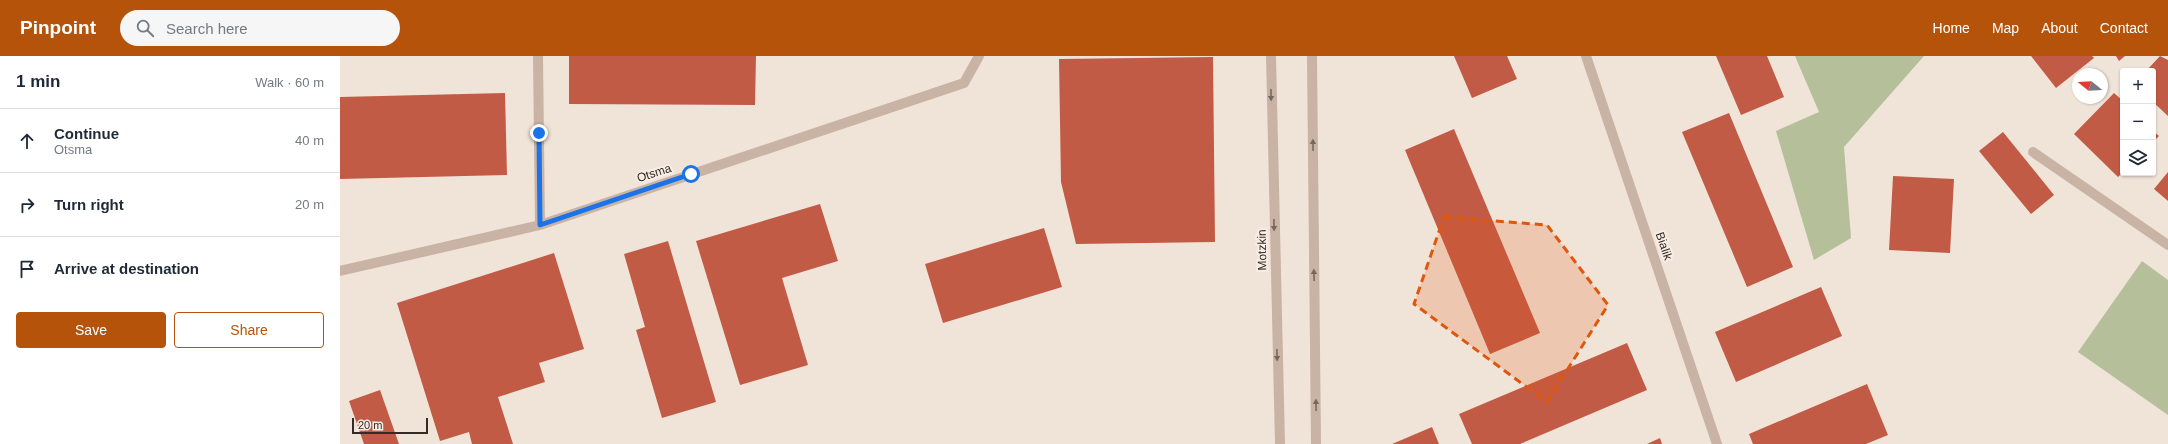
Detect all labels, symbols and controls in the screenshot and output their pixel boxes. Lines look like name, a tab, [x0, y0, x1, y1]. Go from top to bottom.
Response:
search box	[120, 10, 400, 46]
text: Pinpoint	[20, 17, 96, 38]
icon: search	[134, 17, 156, 39]
text: Search here	[166, 20, 248, 37]
text: Home	[1933, 20, 1970, 36]
text: Map	[1992, 20, 2019, 36]
text: About	[2041, 20, 2078, 36]
text: Contact	[2100, 20, 2148, 36]
north arrow	[2072, 68, 2108, 104]
map controls	[2120, 68, 2156, 176]
button: +	[2120, 68, 2156, 104]
text: 1 min	[16, 72, 60, 91]
text: Walk · 60 m	[255, 75, 324, 90]
one-way arrow	[1268, 89, 1275, 101]
button: −	[2120, 104, 2156, 140]
route end	[530, 124, 548, 142]
text: Continue	[54, 125, 119, 142]
icon: ahead	[16, 130, 38, 152]
text: 40 m	[295, 133, 324, 148]
one-way arrow	[1310, 138, 1316, 151]
button: layers	[2120, 140, 2156, 176]
text: Otsma	[54, 142, 92, 157]
street label: Otsma	[635, 161, 673, 185]
route start	[682, 165, 700, 183]
icon: right	[16, 194, 38, 216]
text: Turn right	[54, 196, 124, 213]
text: 20 m	[295, 197, 324, 212]
one-way arrow	[1271, 219, 1278, 231]
street label: Motzkin	[1255, 229, 1269, 271]
street label: Bialik	[1653, 230, 1676, 263]
icon: arrive	[16, 258, 38, 280]
text: Arrive at destination	[54, 260, 199, 277]
one-way arrow	[1311, 268, 1317, 281]
button: Save	[16, 312, 166, 348]
button: Share	[174, 312, 324, 348]
one-way arrow	[1274, 349, 1281, 361]
one-way arrow	[1313, 398, 1319, 411]
scale bar	[352, 416, 428, 435]
text: 20 m	[358, 419, 382, 431]

